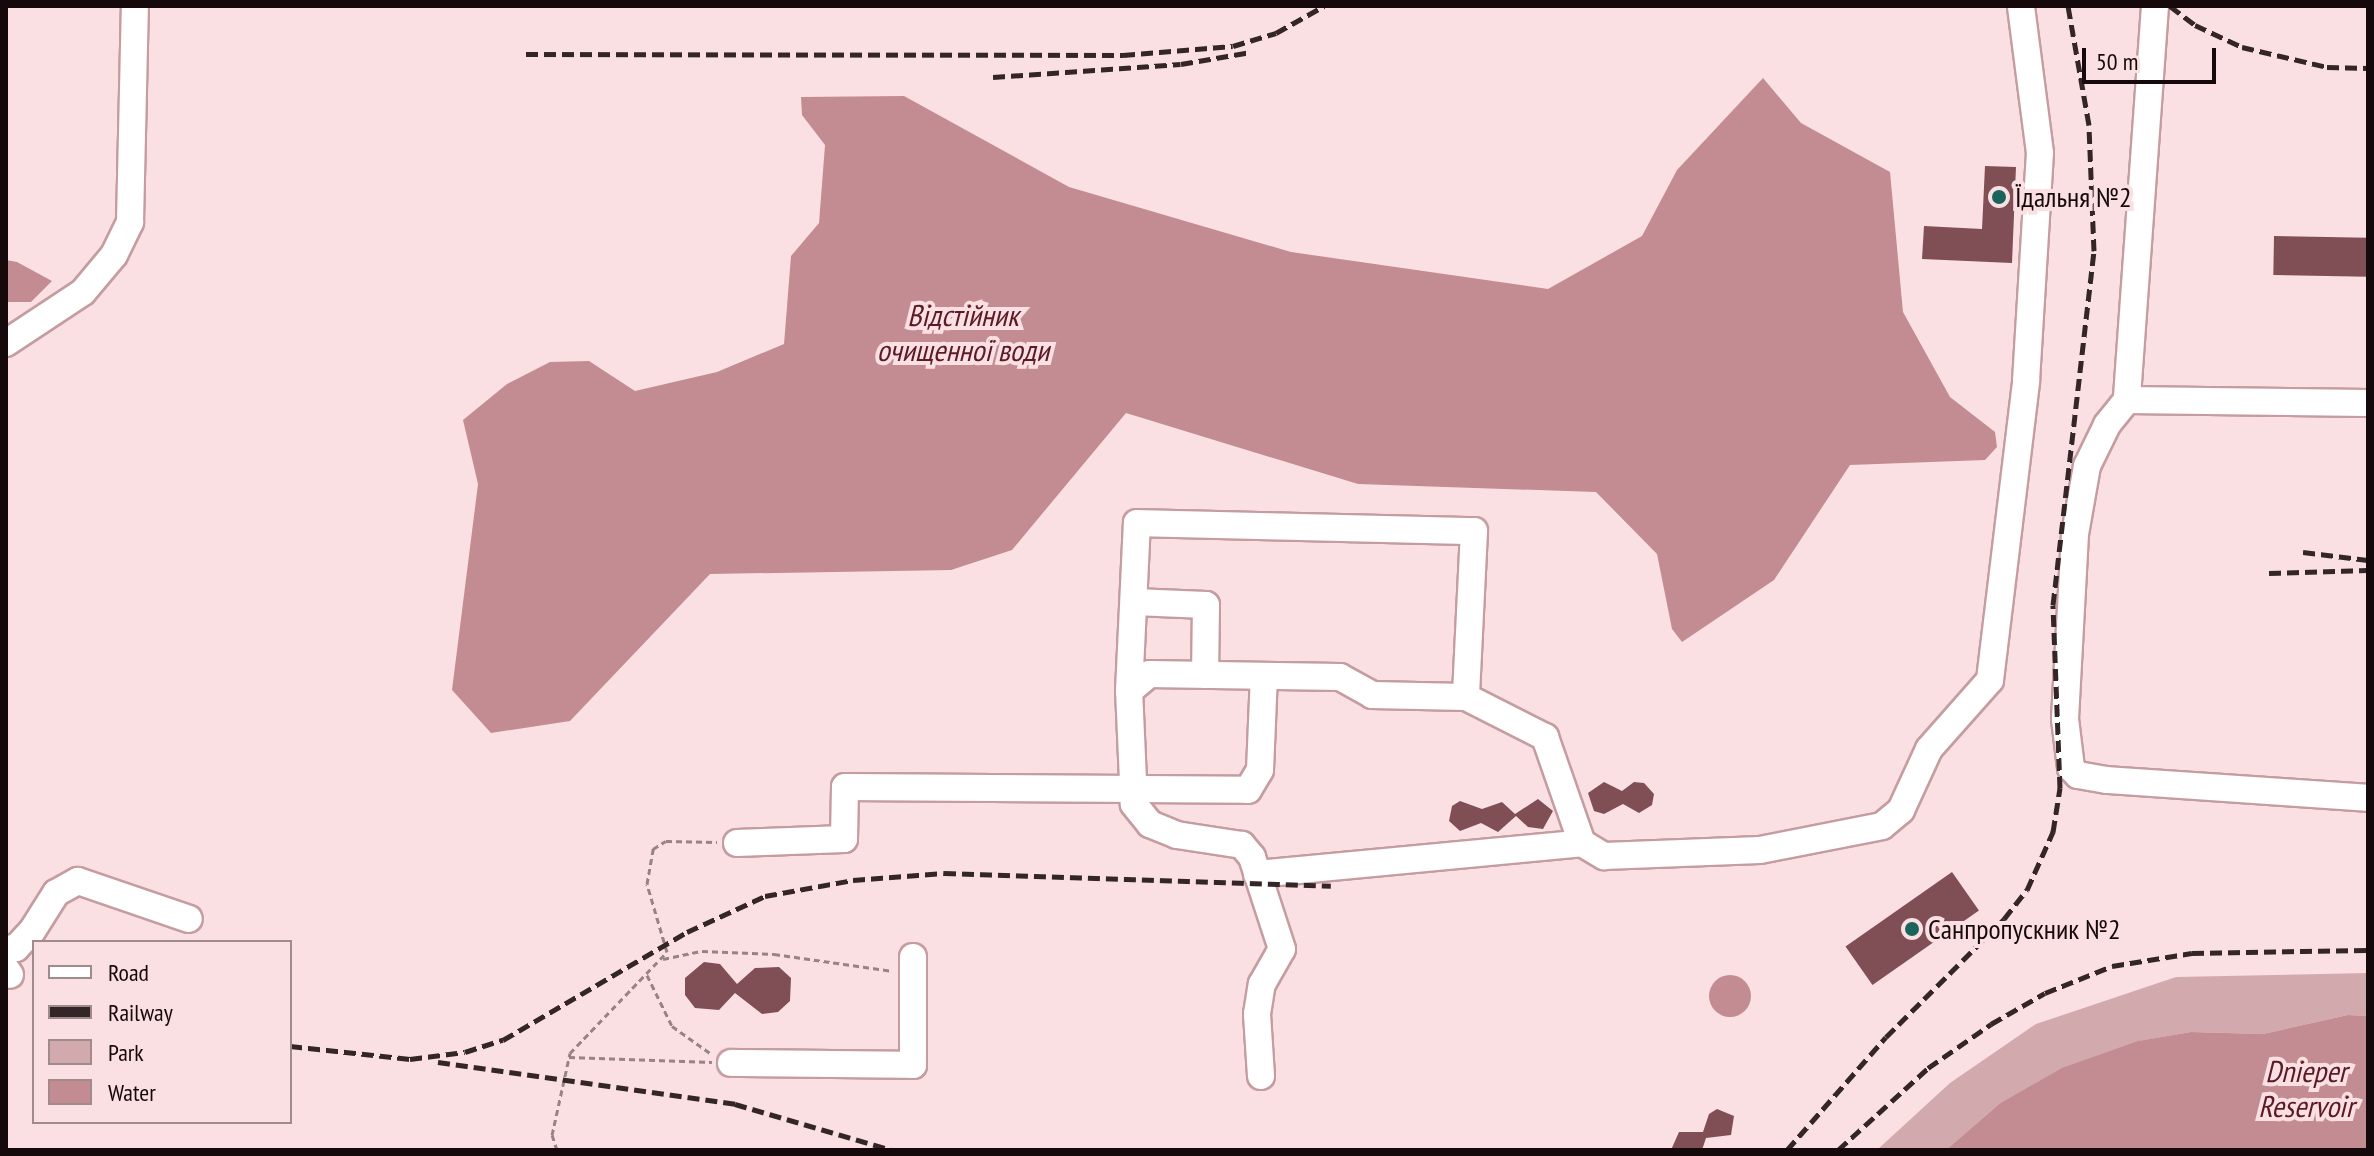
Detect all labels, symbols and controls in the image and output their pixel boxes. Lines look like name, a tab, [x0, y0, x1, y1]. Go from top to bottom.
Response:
scale bar	[2086, 32, 2220, 82]
text: 50 m	[2096, 46, 2138, 77]
place label: Їдальня №2	[2015, 180, 2132, 214]
marker: Їдальня №2	[1990, 188, 2008, 206]
water label: Відстійник очищенної води	[877, 297, 1049, 368]
place label: Санпропускник №2	[1928, 912, 2121, 946]
marker: Санпропускник №2	[1903, 920, 1921, 938]
legend	[32, 940, 292, 1124]
text: Road	[108, 957, 149, 988]
text: Railway	[108, 997, 173, 1028]
text: Park	[108, 1037, 144, 1068]
water label: Dnieper Reservoir	[2258, 1053, 2354, 1124]
text: Water	[108, 1077, 156, 1108]

